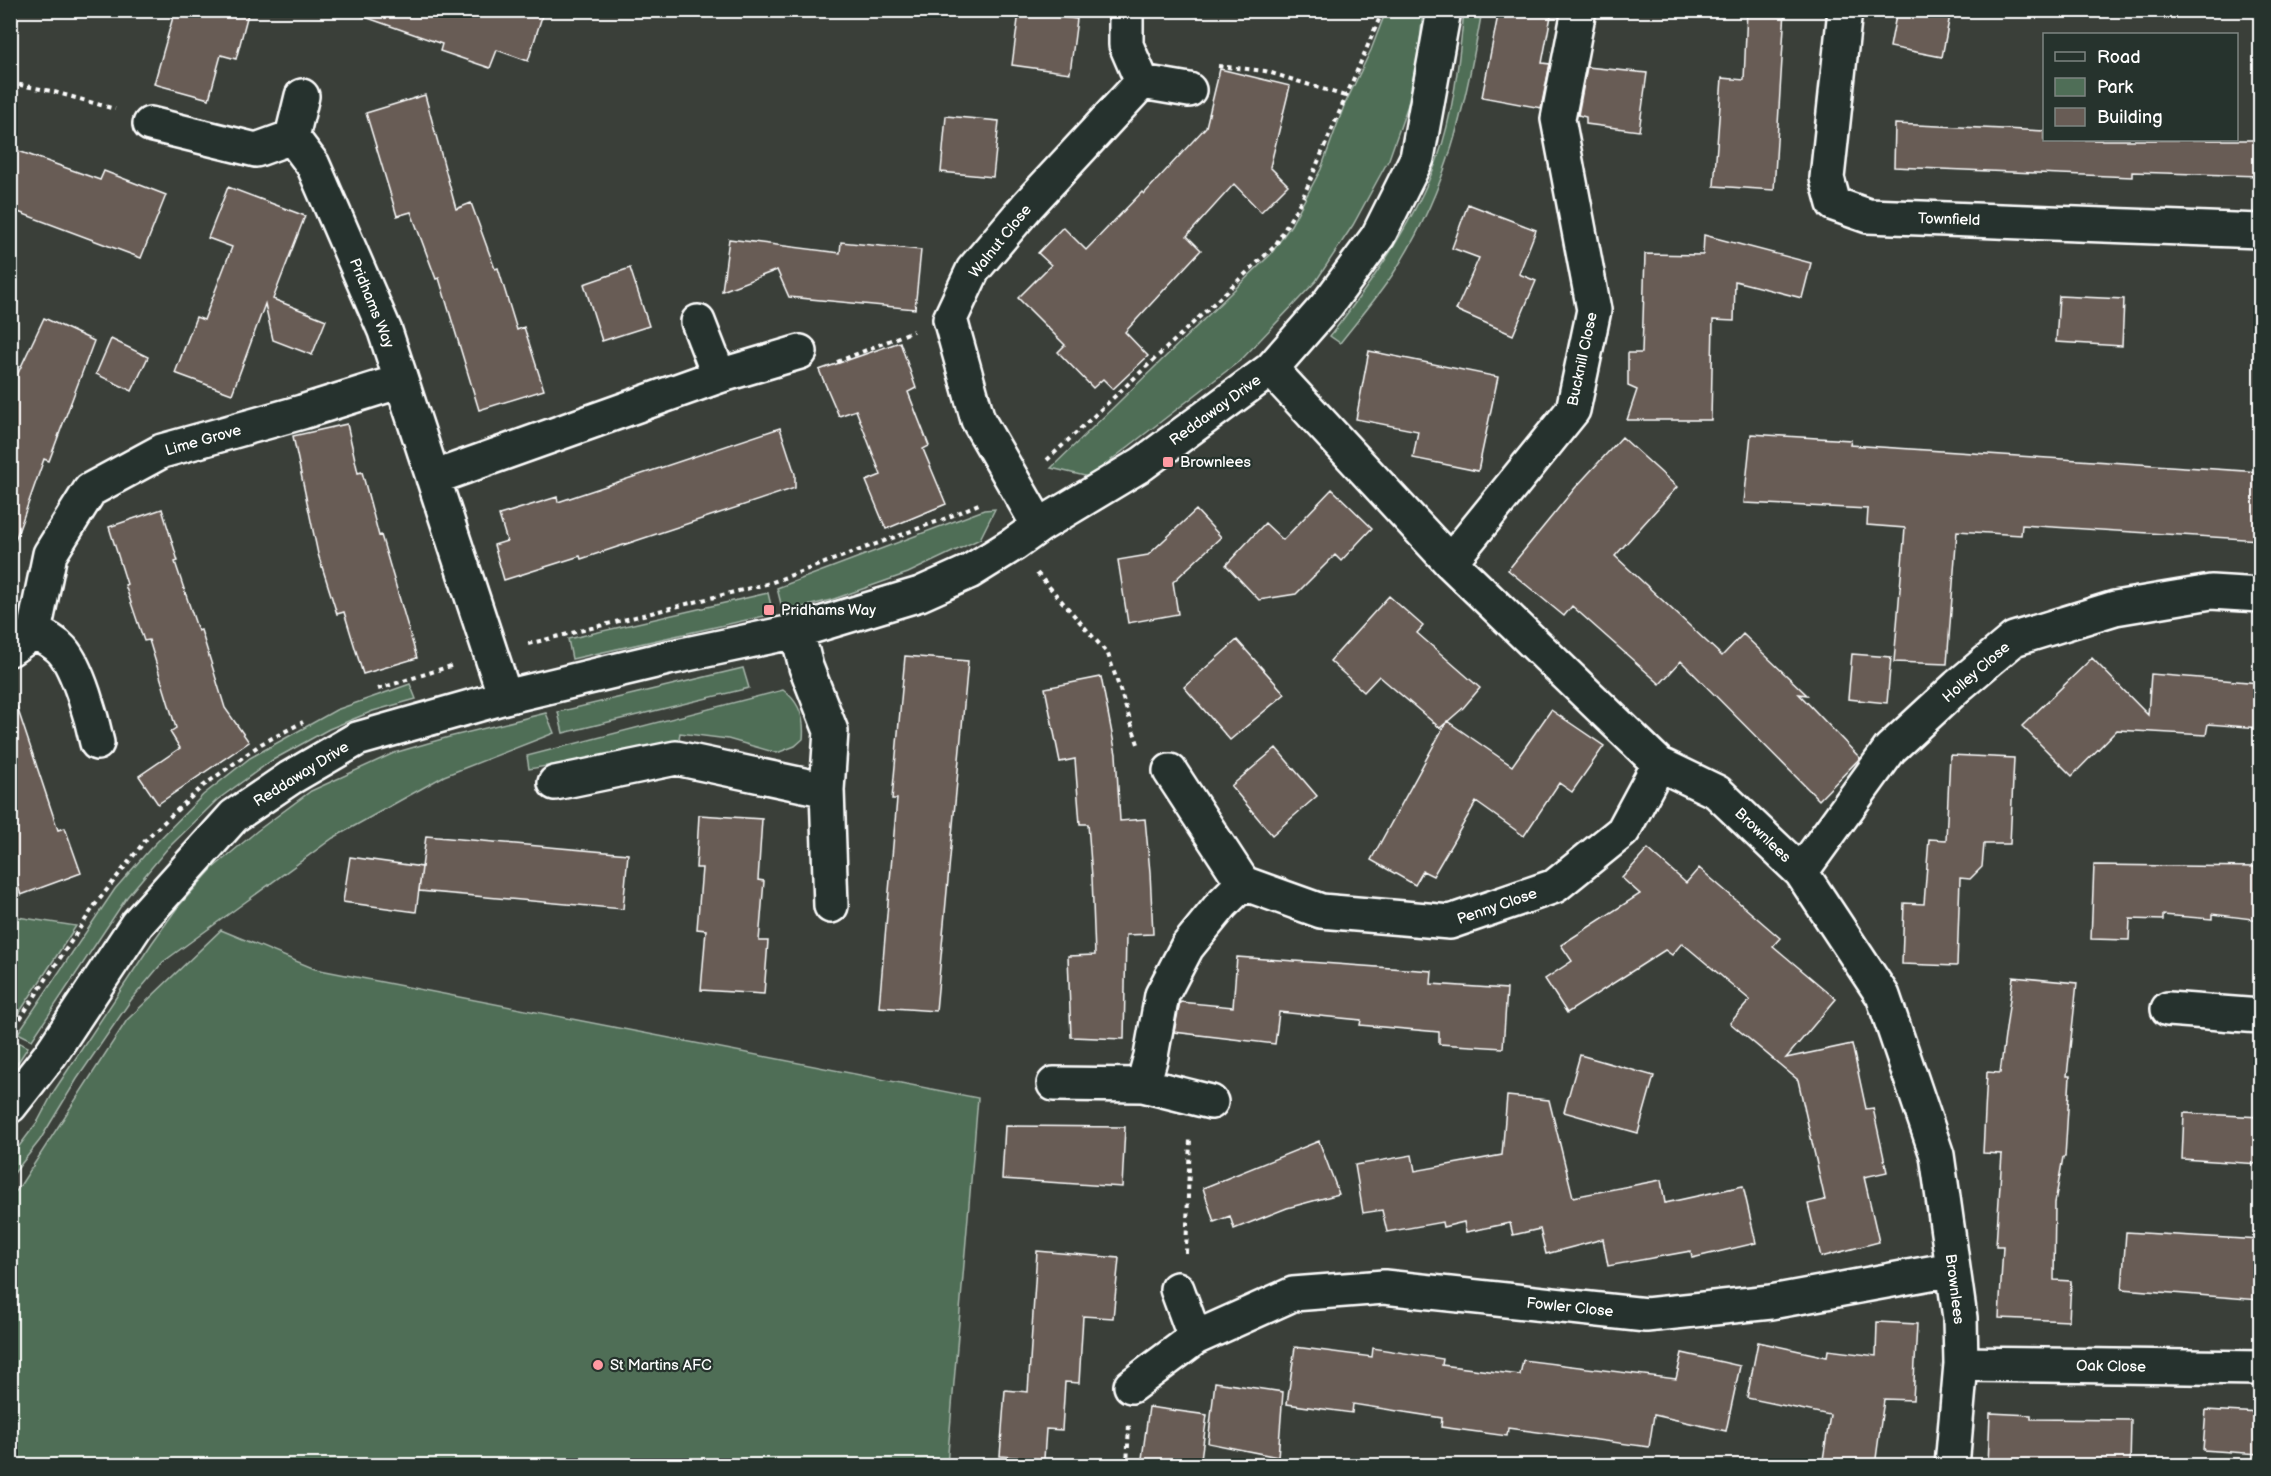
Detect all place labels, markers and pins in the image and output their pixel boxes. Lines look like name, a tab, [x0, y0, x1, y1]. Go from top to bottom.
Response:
place label: Brownlees	[1180, 453, 1251, 472]
marker: Brownlees	[1161, 455, 1175, 469]
place label: Pridhams Way	[781, 601, 876, 620]
marker: Pridhams Way	[762, 603, 776, 617]
place label: St Martins AFC	[610, 1356, 712, 1375]
marker: St Martins AFC	[591, 1358, 605, 1372]

